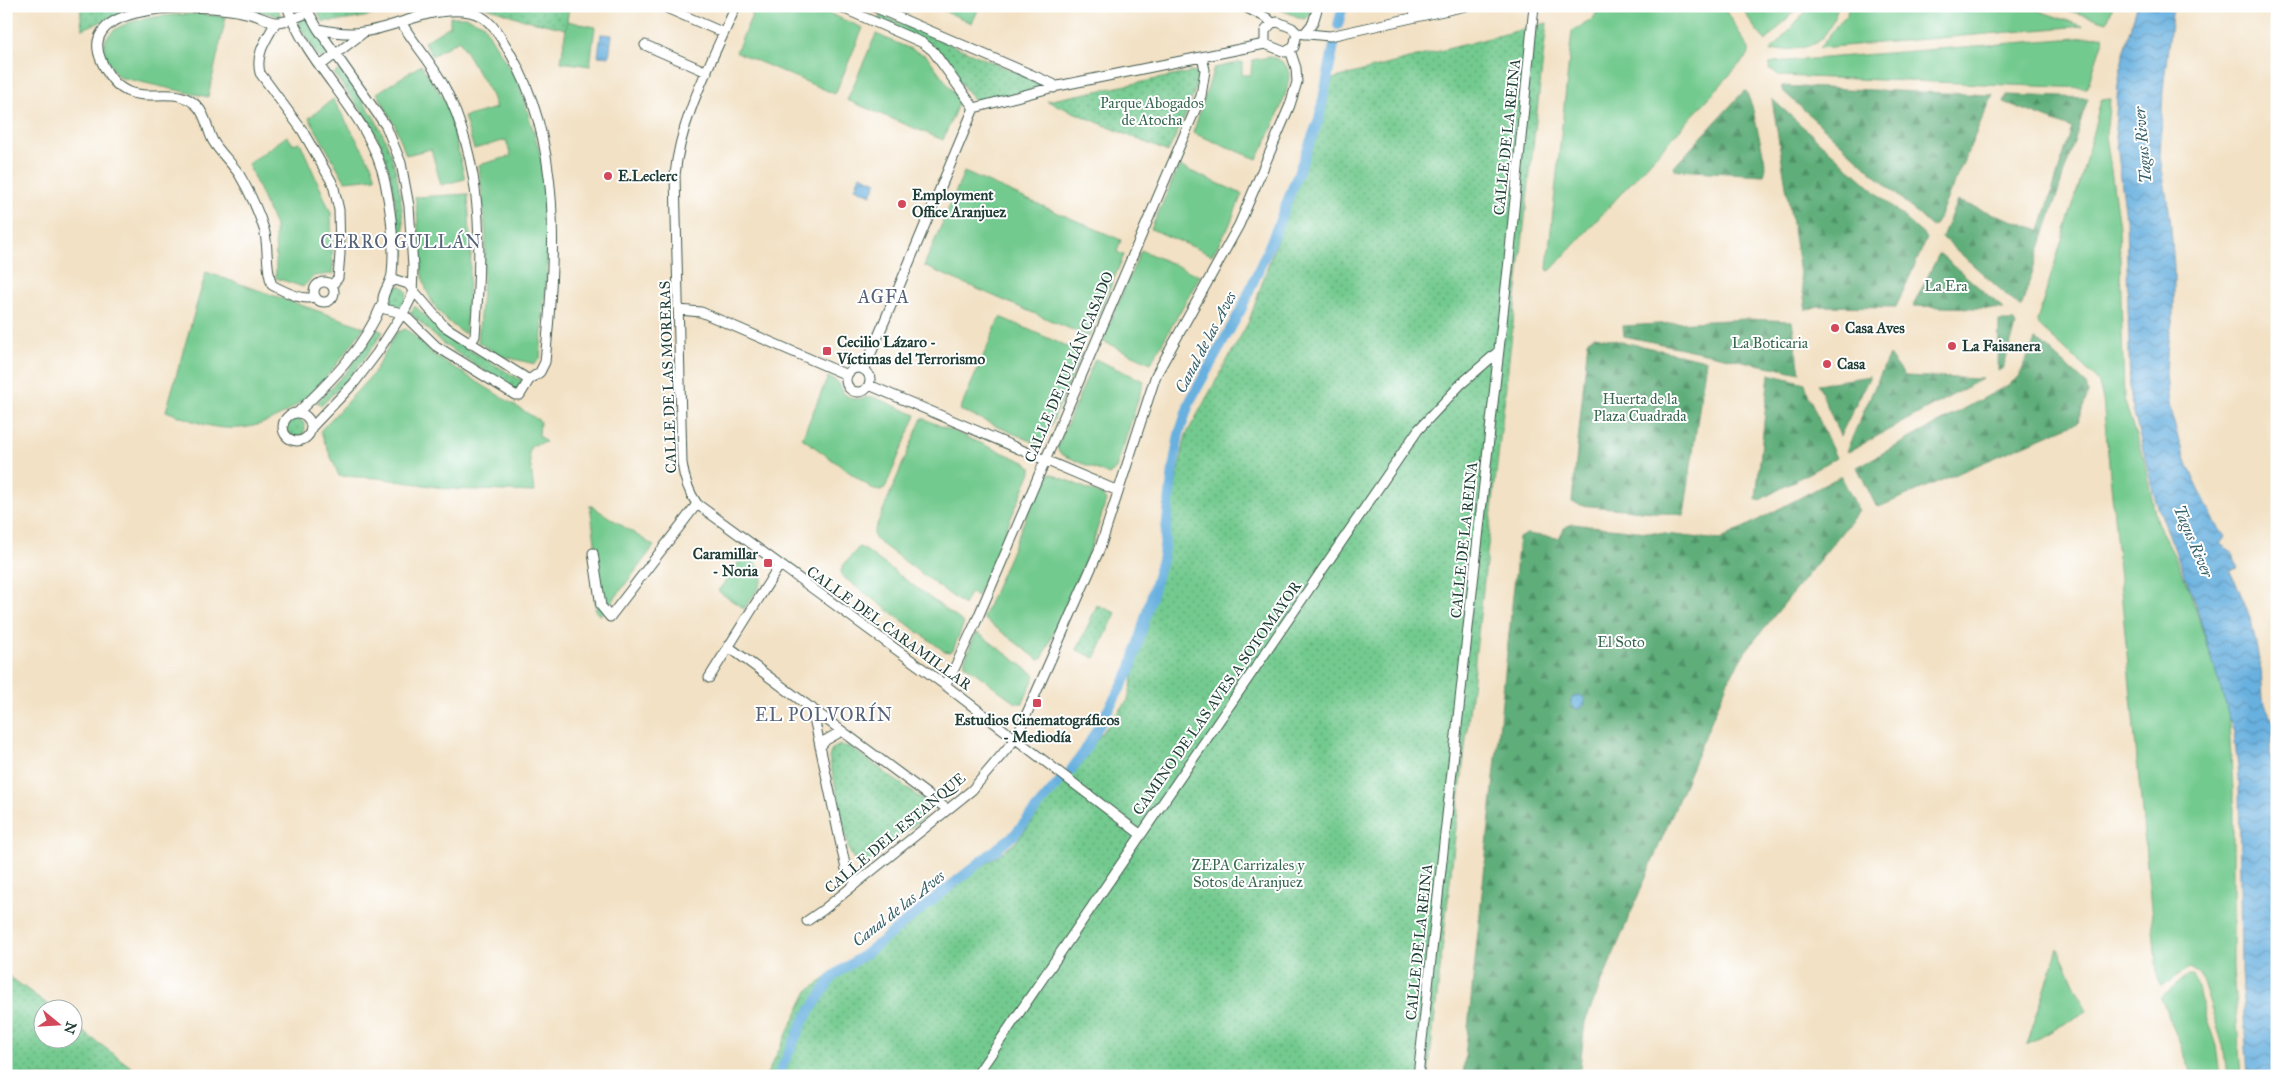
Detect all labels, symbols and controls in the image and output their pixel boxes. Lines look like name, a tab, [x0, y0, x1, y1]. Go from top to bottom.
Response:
street label: CALLE DE LA REINA	[1490, 58, 1524, 216]
park label: Parque Abogados de Atocha	[1100, 94, 1204, 129]
water label: Tagus River	[2130, 105, 2155, 184]
place label: E.Leclerc	[618, 167, 678, 185]
marker: E.Leclerc	[602, 170, 614, 182]
place label: Employment Office Aranjuez	[912, 186, 1006, 222]
marker: Employment Office Aranjuez	[896, 198, 908, 210]
district label: CERRO GULLÁN	[320, 229, 482, 253]
street label: CALLE DE JULIÁN CASADO	[1020, 268, 1118, 466]
park label: La Era	[1924, 277, 1968, 295]
street label: CALLE DE LAS MORERAS	[656, 280, 680, 474]
district label: AGFA	[857, 286, 910, 308]
water label: Canal de las Aves	[1171, 288, 1240, 396]
place label: Casa Aves	[1845, 319, 1905, 337]
marker: Casa Aves	[1829, 322, 1841, 334]
place label: Cecilio Lázaro - Víctimas del Terrorismo	[836, 333, 985, 368]
park label: La Boticaria	[1732, 334, 1809, 352]
place label: La Faisanera	[1962, 337, 2041, 355]
marker: La Faisanera	[1946, 340, 1958, 352]
marker: Cecilio Lázaro - Víctimas del Terrorismo	[821, 345, 833, 357]
place label: Casa	[1837, 355, 1866, 373]
marker: Casa	[1821, 358, 1833, 370]
park label: Huerta de la Plaza Cuadrada	[1593, 390, 1687, 425]
street label: CALLE DE LA REINA	[1447, 461, 1481, 619]
water label: Tagus River	[2170, 502, 2218, 581]
place label: Caramillar - Noria	[693, 545, 759, 580]
marker: Caramillar - Noria	[762, 557, 774, 569]
street label: CALLE DEL CARAMILLAR	[803, 562, 975, 694]
street label: CAMINO DE LAS AVES A SOTOMAYOR	[1129, 577, 1305, 819]
park label: El Soto	[1597, 633, 1645, 651]
marker: Estudios Cinematográficos - Mediodía	[1031, 697, 1043, 709]
district label: EL POLVORÍN	[755, 702, 893, 726]
place label: Estudios Cinematográficos - Mediodía	[954, 711, 1120, 746]
street label: CALLE DEL ESTANQUE	[821, 769, 969, 897]
park label: ZEPA Carrizales y Sotos de Aranjuez	[1192, 856, 1305, 891]
street label: CALLE DE LA REINA	[1402, 863, 1436, 1021]
water label: Canal de las Aves	[848, 866, 949, 950]
north arrow	[32, 1000, 82, 1050]
text: N	[60, 1020, 80, 1036]

